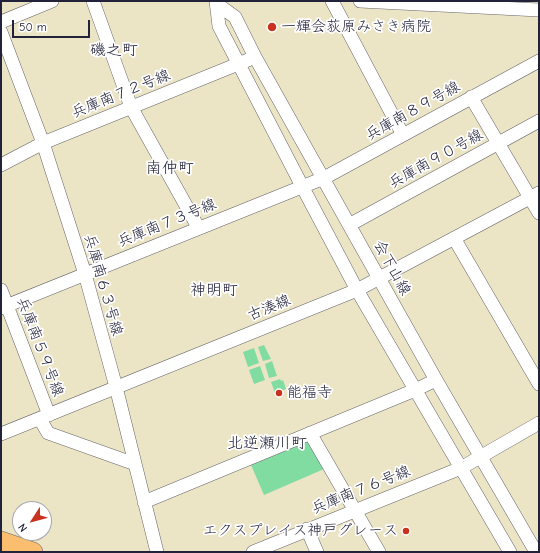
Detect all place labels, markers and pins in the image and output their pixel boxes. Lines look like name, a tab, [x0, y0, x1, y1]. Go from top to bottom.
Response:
place label: 一輝会荻原みさき病院	[281, 18, 431, 36]
marker: 一輝会荻原みさき病院	[266, 21, 278, 33]
place label: 能福寺	[287, 384, 332, 402]
marker: 能福寺	[274, 388, 284, 398]
place label: エクスプレイス神戸グレース	[202, 522, 398, 540]
marker: エクスプレイス神戸グレース	[401, 526, 411, 536]

